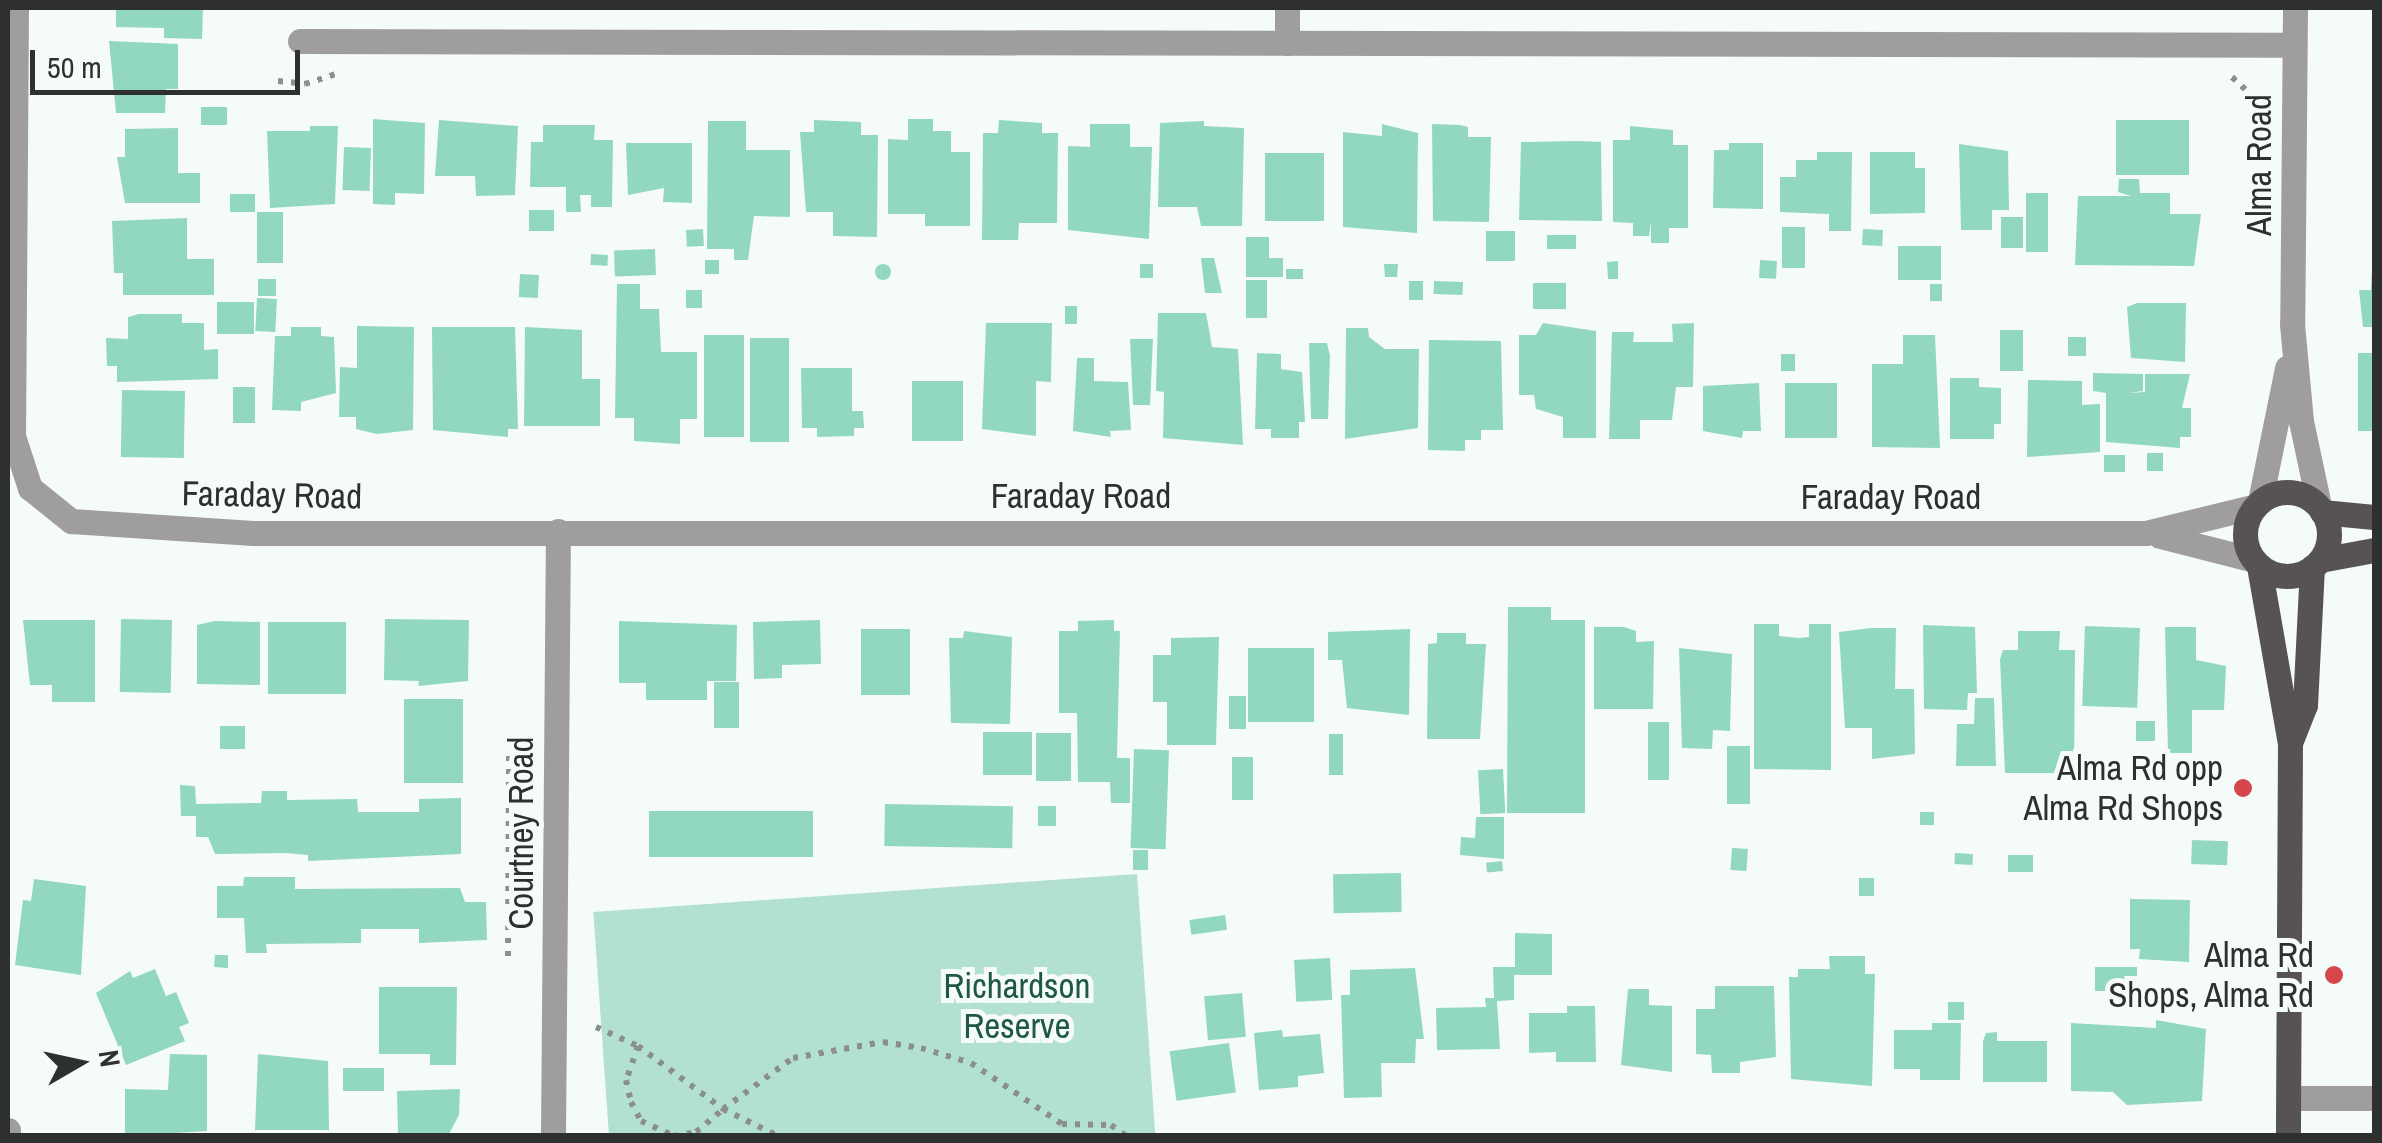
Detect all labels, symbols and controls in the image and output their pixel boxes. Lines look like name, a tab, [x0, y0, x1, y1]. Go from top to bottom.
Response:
scale bar	[35, 30, 305, 92]
text: 50 m	[47, 47, 102, 87]
street label: Alma Road	[2238, 94, 2280, 236]
street label: Faraday Road	[181, 472, 363, 518]
street label: Faraday Road	[991, 475, 1171, 517]
street label: Faraday Road	[1801, 476, 1981, 518]
street label: Courtney Road	[500, 736, 542, 930]
place label: Alma Rd opp Alma Rd Shops	[2024, 747, 2223, 829]
marker: Alma Rd opp Alma Rd Shops	[2232, 777, 2254, 799]
place label: Alma Rd Shops, Alma Rd	[2107, 934, 2314, 1016]
marker: Alma Rd Shops, Alma Rd	[2323, 964, 2345, 986]
park label: Richardson Reserve	[944, 965, 1090, 1047]
north arrow	[30, 1013, 130, 1113]
text: N	[90, 1047, 130, 1069]

